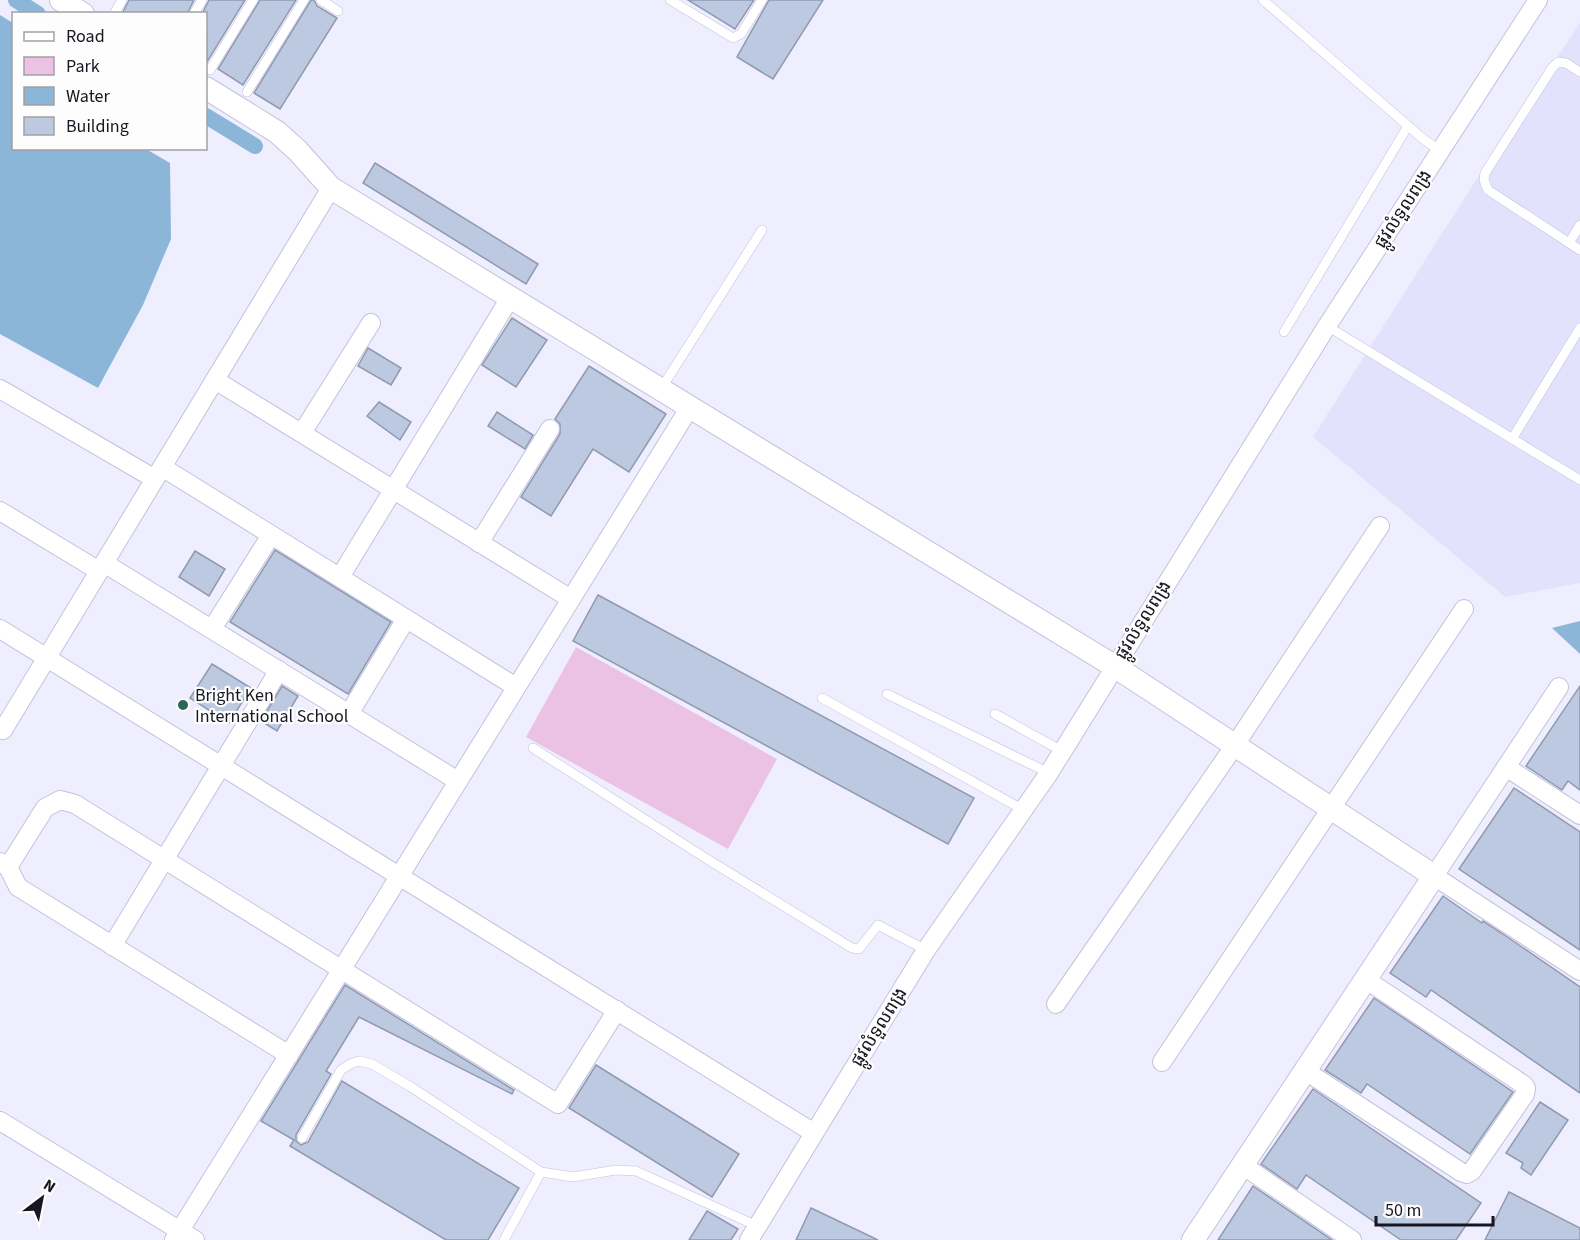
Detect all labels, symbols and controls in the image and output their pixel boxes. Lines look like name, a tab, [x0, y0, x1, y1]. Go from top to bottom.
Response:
legend	[12, 12, 207, 150]
text: Road	[66, 24, 105, 49]
text: Park	[66, 54, 100, 79]
text: Water	[66, 84, 110, 109]
text: Building	[66, 114, 129, 139]
street label: ផ្លូវលំទួលពង្រ	[1368, 165, 1441, 255]
street label: ផ្លូវលំទួលពង្រ	[1109, 575, 1180, 666]
place label: Bright Ken International School	[195, 683, 348, 729]
marker: Bright Ken International School	[176, 698, 190, 712]
street label: ផ្លូវលំទួលពង្រ	[845, 982, 916, 1073]
north arrow	[12, 1168, 72, 1228]
text: N	[39, 1174, 60, 1198]
scale bar	[1376, 1189, 1493, 1227]
text: 50 m	[1385, 1198, 1421, 1223]

